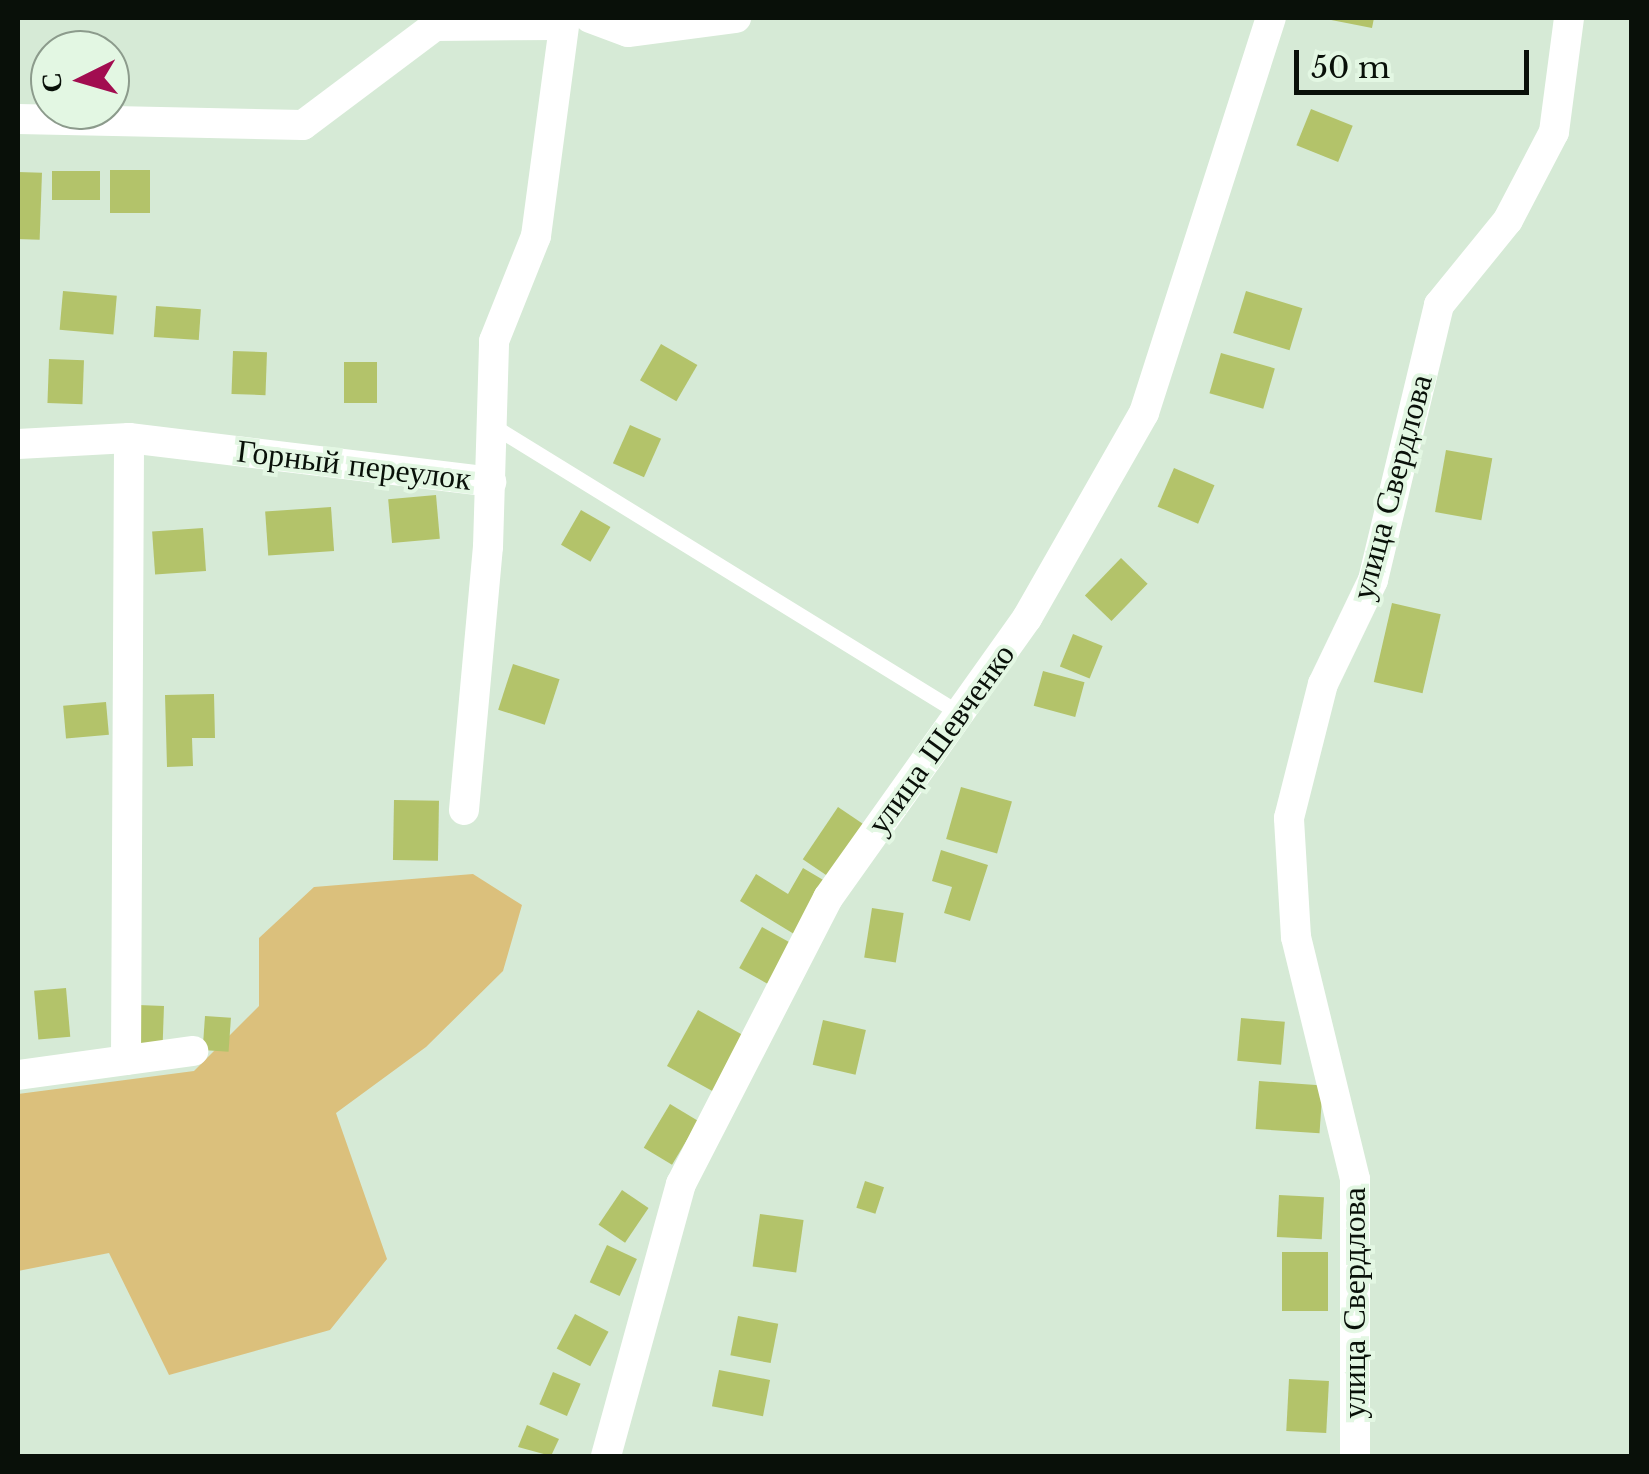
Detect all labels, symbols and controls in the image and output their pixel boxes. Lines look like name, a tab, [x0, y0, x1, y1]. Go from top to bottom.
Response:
north arrow	[30, 30, 130, 130]
scale bar	[1299, 30, 1534, 92]
text: 50 m	[1311, 49, 1390, 86]
text: С	[33, 71, 70, 94]
street label: улица Свердлова	[1344, 370, 1440, 604]
street label: Горный переулок	[235, 432, 473, 498]
street label: улица Шевченко	[859, 636, 1023, 842]
street label: улица Свердлова	[1335, 1187, 1373, 1419]

